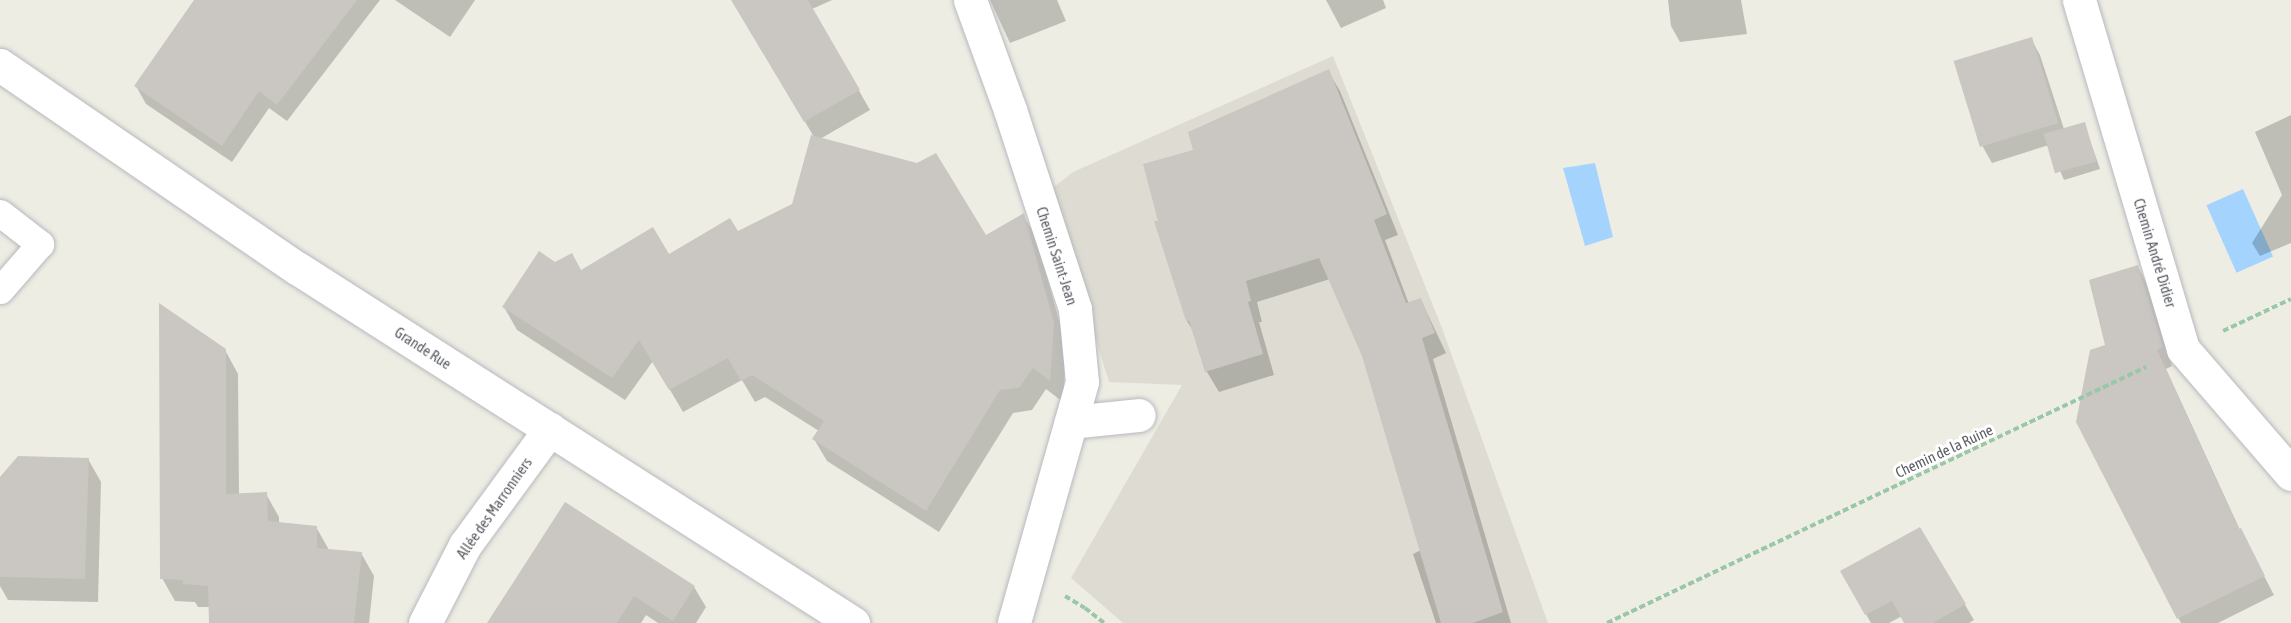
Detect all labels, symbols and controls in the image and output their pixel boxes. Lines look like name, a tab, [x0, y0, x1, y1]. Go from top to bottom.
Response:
street label: Chemin André Didier	[2130, 196, 2180, 310]
street label: Chemin Saint-Jean	[1033, 205, 1081, 307]
street label: Grande Rue	[391, 323, 455, 373]
street label: Chemin de la Ruine	[1892, 421, 1996, 481]
street label: Allée des Marronniers	[452, 454, 536, 562]

